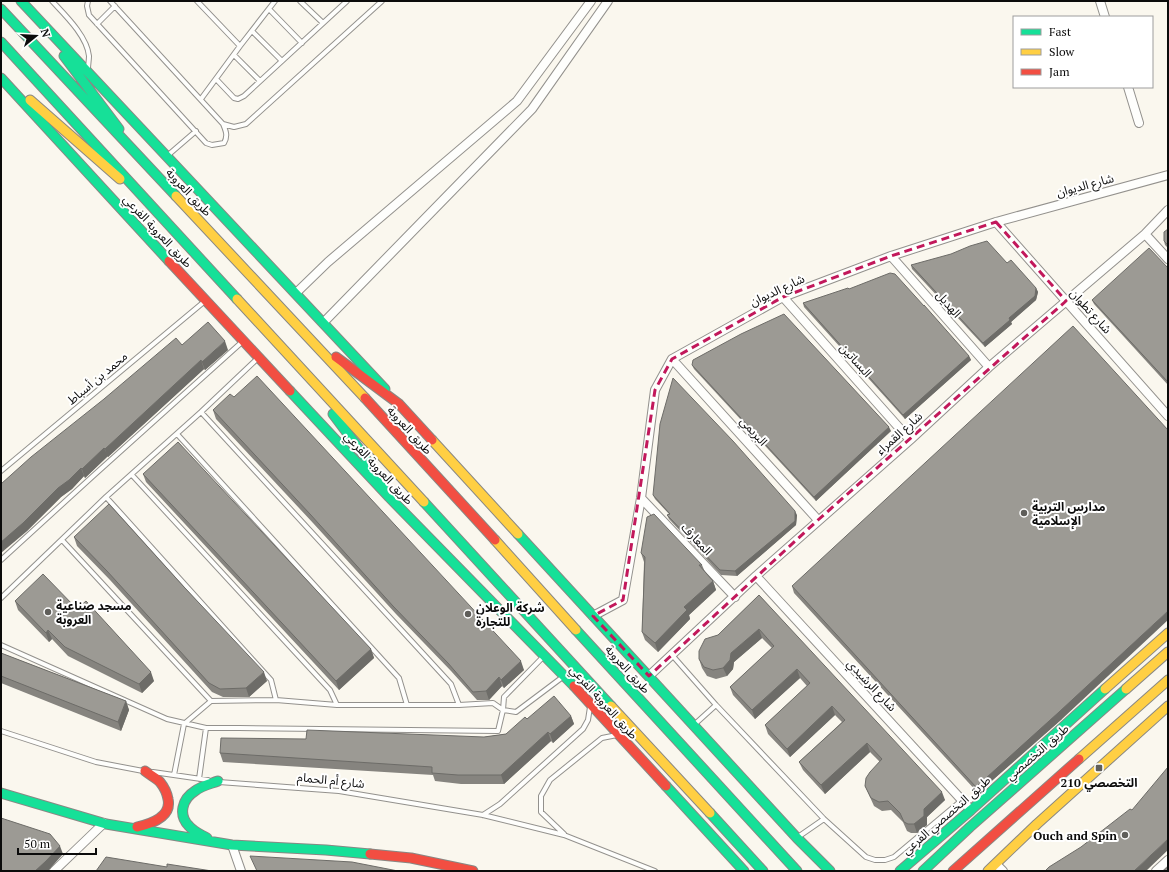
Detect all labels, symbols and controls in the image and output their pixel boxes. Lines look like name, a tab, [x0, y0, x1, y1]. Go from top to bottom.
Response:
north arrow	[16, 16, 56, 56]
legend	[1013, 16, 1153, 88]
text: Fast	[1049, 24, 1072, 39]
text: N	[38, 27, 54, 40]
text: Slow	[1049, 44, 1075, 59]
text: Jam	[1049, 64, 1070, 79]
street label: طريق العروبة	[162, 165, 215, 220]
street label: شارع الديوان	[1055, 170, 1116, 202]
street label: طريق العروبة الفرعي	[118, 191, 196, 272]
street label: شارع الديوان	[747, 271, 808, 311]
street label: شارع تطوان	[1065, 285, 1115, 338]
street label: الهديل	[933, 287, 965, 321]
street label: البساتين	[837, 340, 875, 380]
street label: محمد بن أسباط	[64, 348, 130, 408]
street label: طريق العروبة	[384, 403, 436, 458]
street label: شارع القمراء	[873, 408, 927, 459]
street label: البريمي	[735, 413, 771, 451]
street label: طريق العروبة الفرعي	[339, 428, 417, 509]
place label: مدارس التربية الإسلامية	[1032, 499, 1106, 530]
marker: مدارس التربية الإسلامية	[1019, 508, 1029, 518]
street label: المعارف	[678, 520, 716, 558]
place label: مسجد صناعية العروبة	[56, 598, 132, 627]
place label: شركة الوعلان للتجارة	[476, 600, 545, 629]
marker: مسجد صناعية العروبة	[43, 607, 53, 617]
marker: شركة الوعلان للتجارة	[463, 609, 473, 619]
street label: طريق العروبة	[602, 642, 654, 697]
street label: شارع الرشيدي	[842, 656, 900, 716]
street label: طريق العروبة الفرعي	[565, 662, 641, 744]
street label: طريق التخصصي	[1002, 721, 1073, 785]
marker: التخصصي 210	[1094, 763, 1104, 773]
street label: شارع أم الحمام	[296, 769, 365, 793]
street label: طريق التخصصي الفرعي	[899, 772, 995, 860]
place label: التخصصي 210	[1061, 775, 1137, 792]
place label: Ouch and Spin	[1033, 828, 1117, 843]
scale bar	[18, 830, 96, 856]
marker: Ouch and Spin	[1120, 830, 1130, 840]
text: 50 m	[24, 836, 51, 851]

